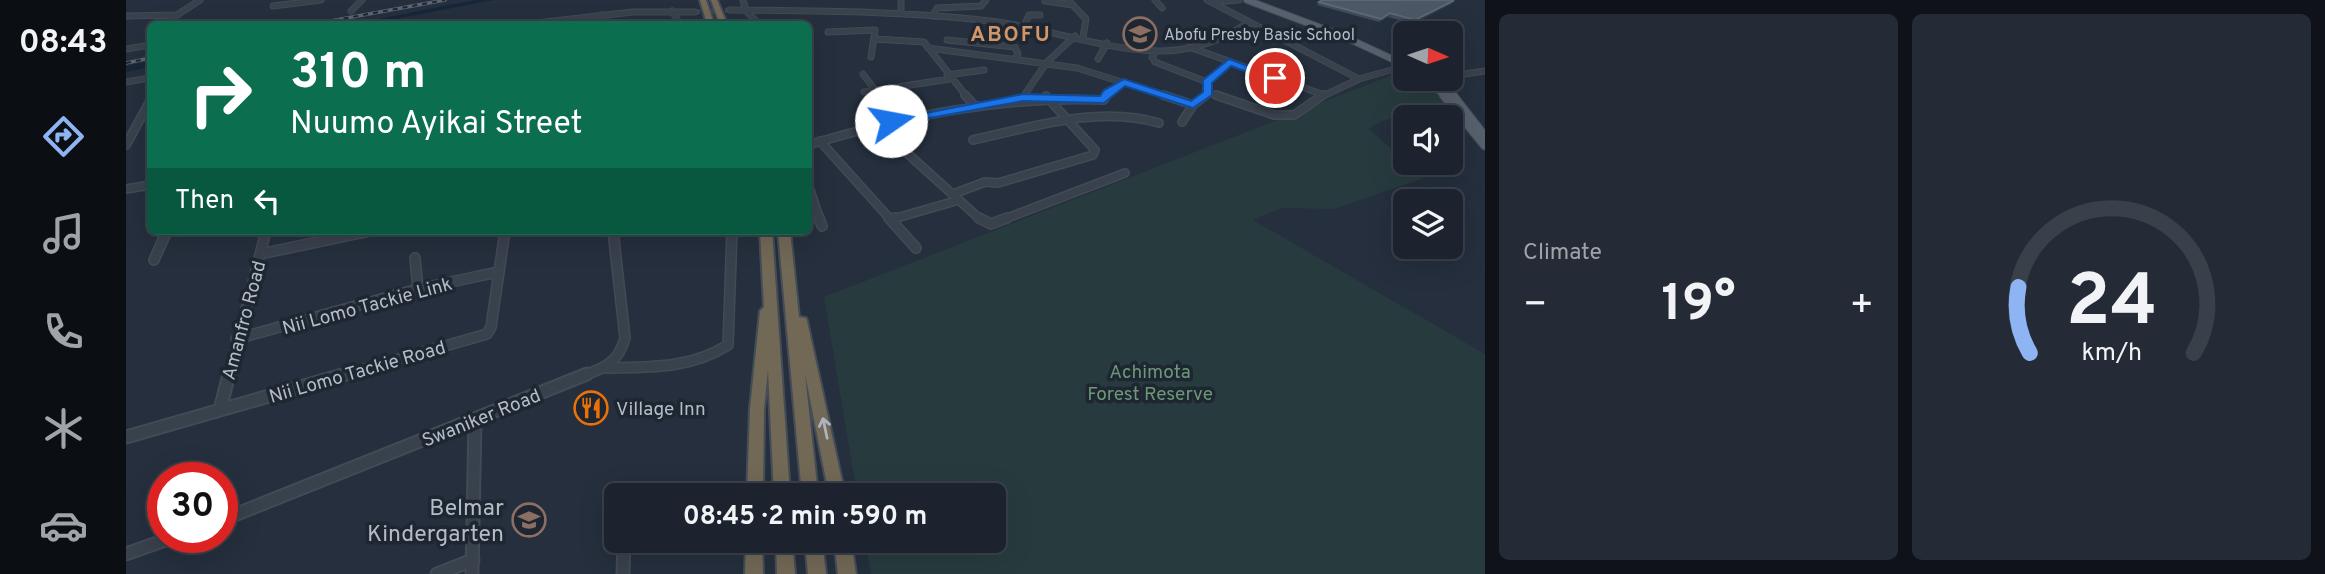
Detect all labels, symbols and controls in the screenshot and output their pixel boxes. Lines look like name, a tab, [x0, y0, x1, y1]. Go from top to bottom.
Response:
school or university icon: Abofu Presby Basic School	[1121, 15, 1159, 53]
north arrow	[1393, 21, 1463, 91]
map controls	[1393, 21, 1463, 259]
district label: ABOFU	[970, 22, 1052, 49]
text: 08:43	[19, 24, 107, 64]
place label: Abofu Presby Basic School	[1164, 26, 1355, 46]
text: 310 m	[290, 44, 426, 106]
pin	[1245, 48, 1305, 108]
icon: right	[175, 49, 266, 140]
icon: arrive	[1256, 59, 1294, 97]
position arrow	[854, 84, 928, 158]
text: Nuumo Ayikai Street	[290, 105, 583, 145]
button: sound	[1393, 105, 1463, 175]
icon: directions	[39, 112, 88, 161]
icon: left	[248, 182, 286, 220]
text: Then	[175, 185, 234, 218]
button: layers	[1393, 189, 1463, 259]
icon: music	[39, 209, 88, 258]
text: Climate	[1523, 239, 1602, 268]
street label: Amanfro Road	[218, 258, 272, 383]
text: 24	[2066, 259, 2157, 351]
street label: Nii Lomo Tackie Link	[280, 273, 455, 341]
text: 19°	[1661, 273, 1736, 339]
text: −	[1523, 282, 1548, 331]
text: +	[1849, 282, 1874, 331]
icon: phone	[39, 307, 88, 356]
street label: Nii Lomo Tackie Road	[266, 336, 449, 410]
text: km/h	[2081, 338, 2142, 370]
park label: Achimota Forest Reserve	[1087, 361, 1213, 407]
street label: Swaniker Road	[419, 384, 544, 454]
restaurant icon: Village Inn	[572, 389, 610, 427]
place label: Village Inn	[616, 398, 706, 422]
icon: climate	[39, 404, 88, 453]
one-way arrow	[818, 417, 831, 440]
speed limit sign: 30	[147, 462, 238, 553]
place label: Belmar Kindergarten	[367, 495, 504, 550]
icon: car	[39, 501, 88, 550]
school or university icon: Belmar Kindergarten	[510, 501, 548, 539]
text: 08:45 · 2 min · 590 m	[683, 501, 927, 534]

